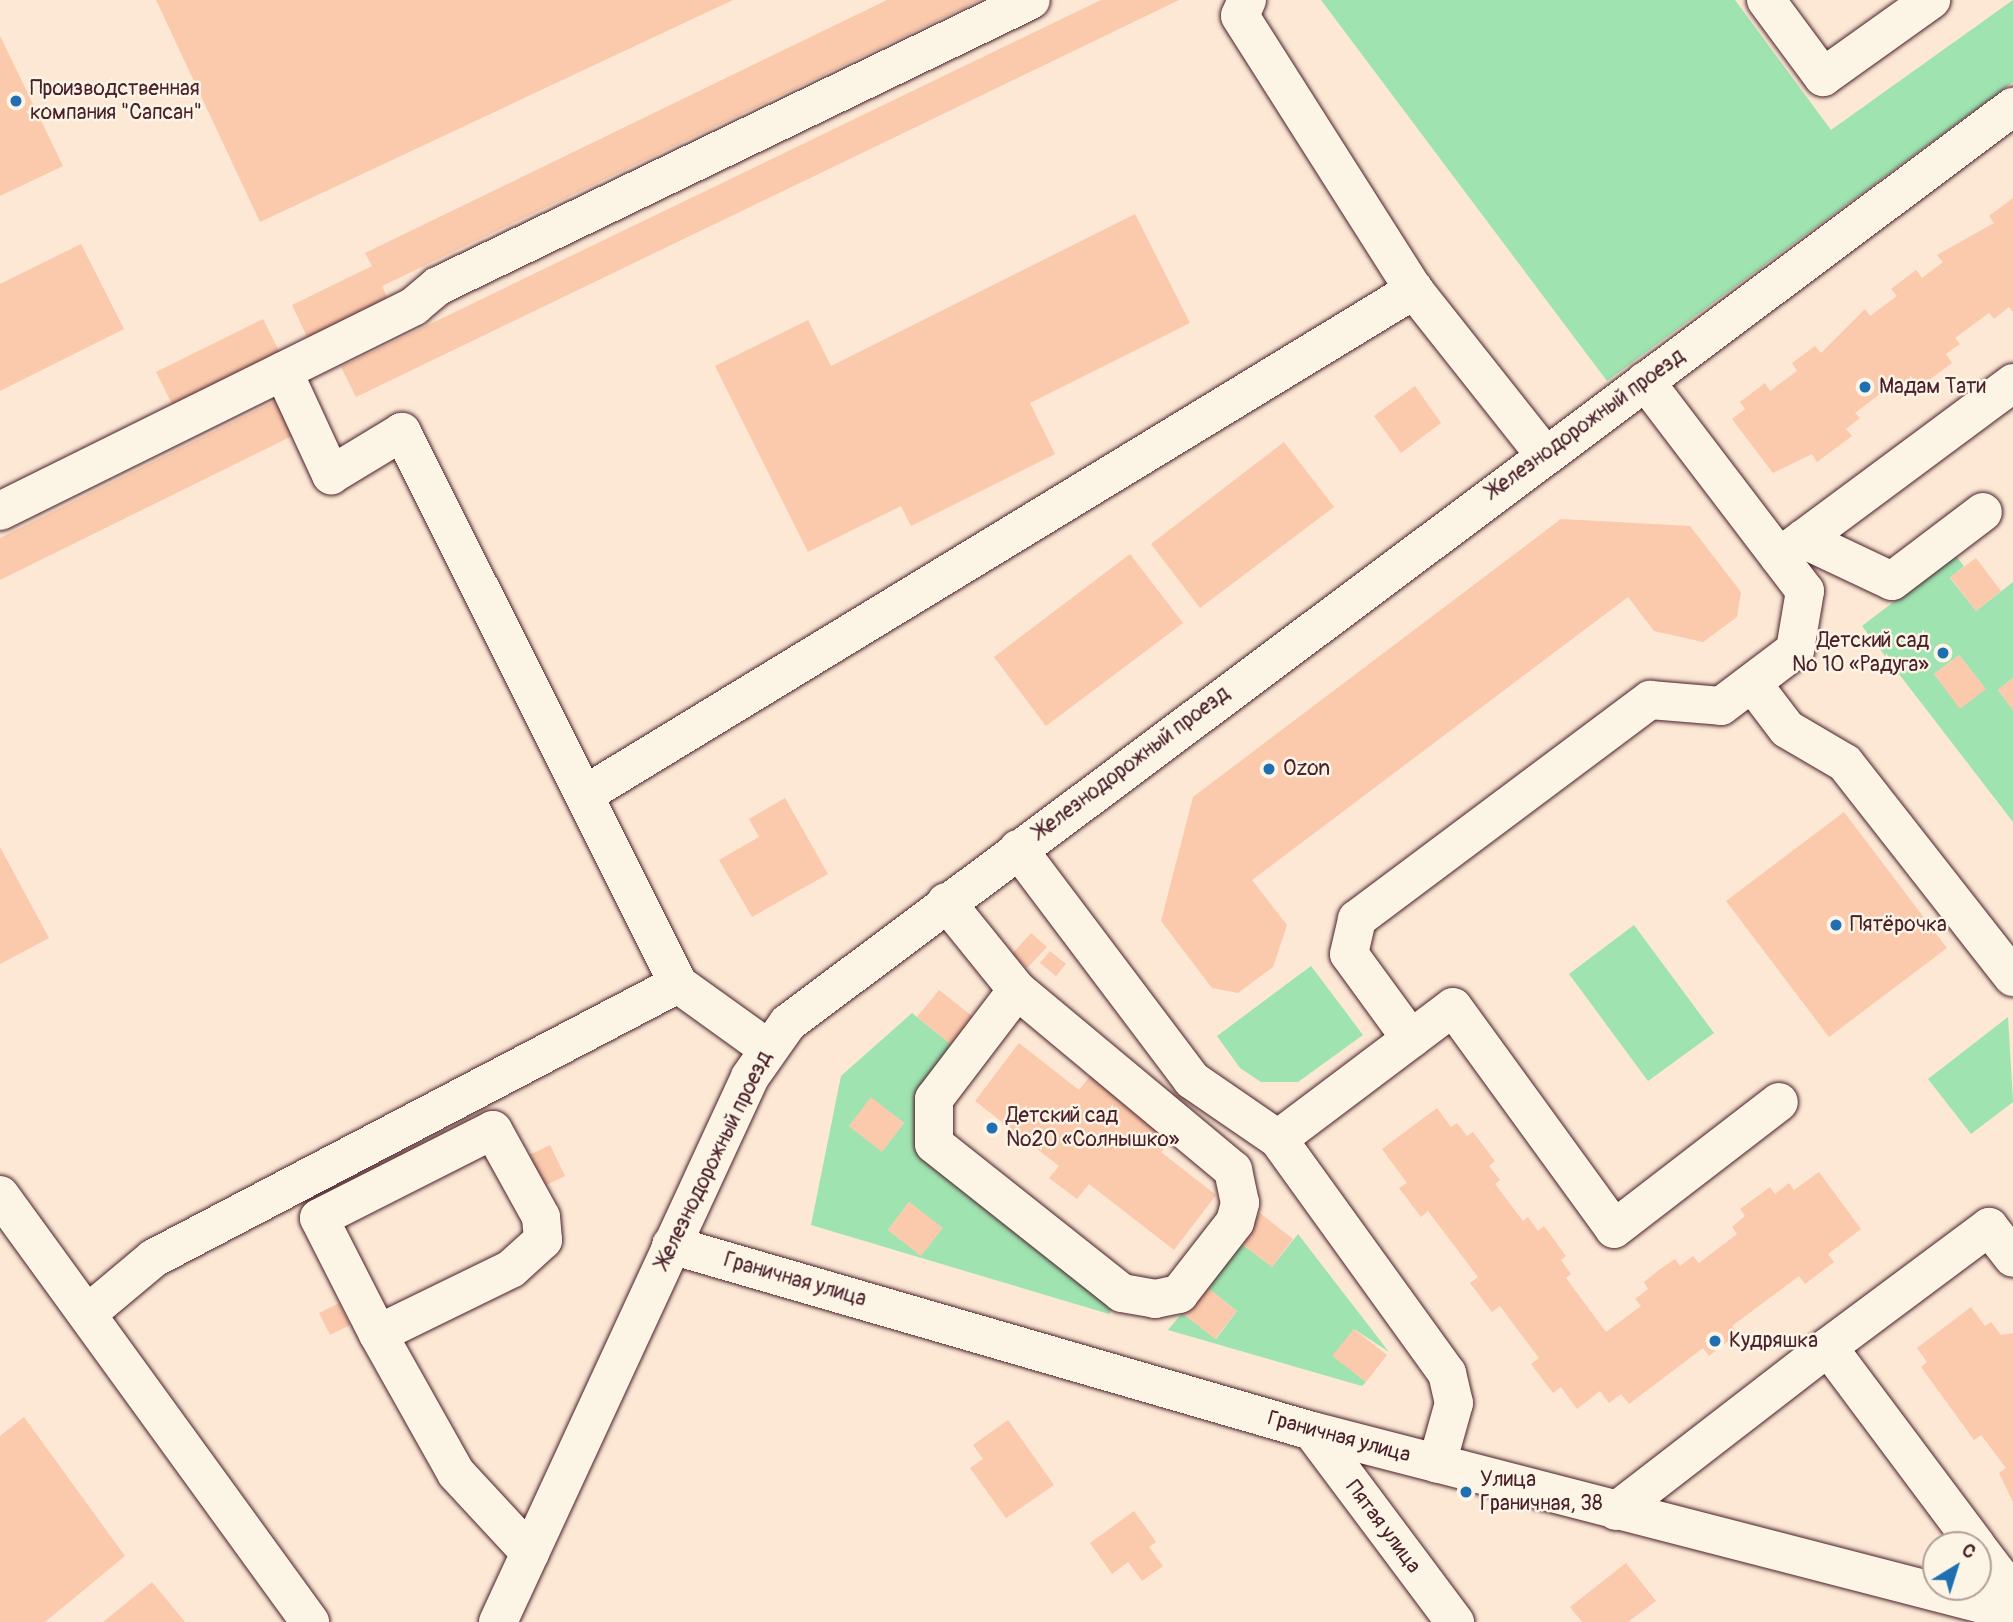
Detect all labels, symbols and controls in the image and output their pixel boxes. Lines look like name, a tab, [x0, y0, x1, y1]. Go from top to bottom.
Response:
place label: Производственная компания "Сапсан"	[30, 76, 202, 126]
marker: Производственная компания "Сапсан"	[8, 93, 24, 109]
street label: Железнодорожный проезд	[1482, 344, 1690, 504]
place label: Мадам Тати	[1879, 374, 1986, 400]
marker: Мадам Тати	[1857, 379, 1873, 395]
place label: Детский сад № 10 «Радуга»	[1792, 628, 1929, 678]
marker: Детский сад № 10 «Радуга»	[1935, 645, 1951, 661]
street label: Железнодорожный проезд	[1029, 681, 1235, 845]
place label: Ozon	[1283, 756, 1330, 782]
marker: Ozon	[1261, 761, 1277, 777]
place label: Пятёрочка	[1850, 912, 1947, 938]
marker: Пятёрочка	[1828, 917, 1844, 933]
street label: Железнодорожный проезд	[650, 1047, 778, 1273]
place label: Детский сад №20 «Солнышко»	[1006, 1103, 1179, 1153]
marker: Детский сад №20 «Солнышко»	[984, 1120, 1000, 1136]
street label: Граничная улица	[721, 1248, 869, 1312]
place label: Кудряшка	[1729, 1328, 1818, 1354]
marker: Кудряшка	[1707, 1333, 1723, 1349]
street label: Граничная улица	[1265, 1406, 1413, 1468]
place label: Улица Граничная, 38	[1480, 1467, 1602, 1517]
street label: Пятая улица	[1340, 1476, 1426, 1578]
marker: Улица Граничная, 38	[1458, 1484, 1474, 1500]
north arrow	[1922, 1531, 1992, 1601]
text: С	[1957, 1538, 1981, 1564]

